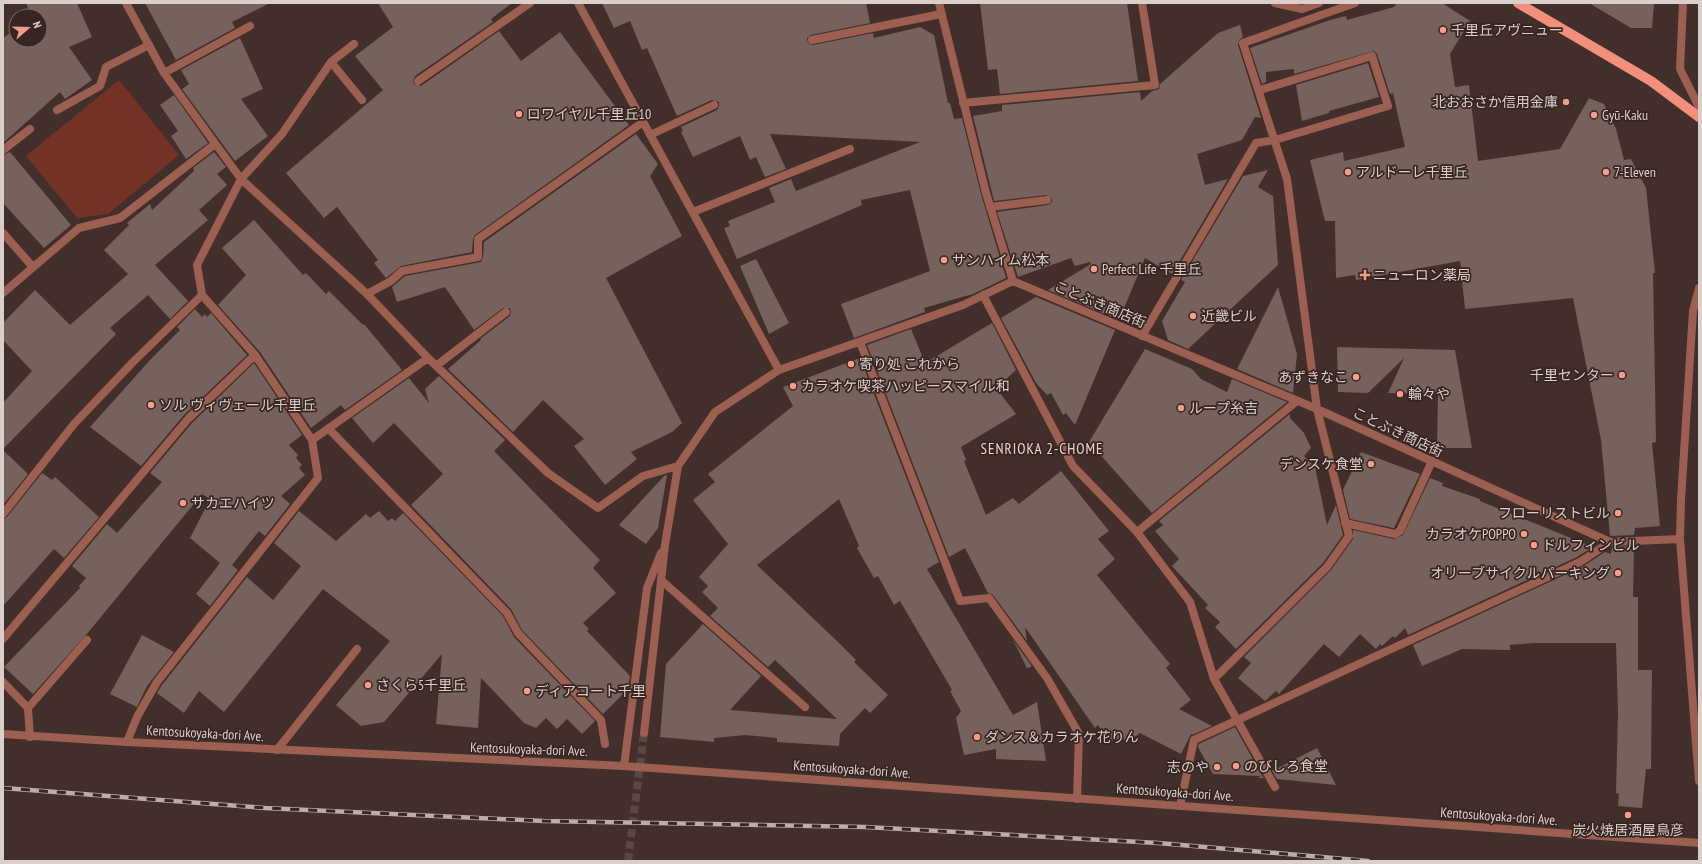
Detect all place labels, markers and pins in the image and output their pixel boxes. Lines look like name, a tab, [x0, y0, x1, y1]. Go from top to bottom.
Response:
place label: 千里丘アヴニュー	[1451, 21, 1563, 39]
marker: 千里丘アヴニュー	[1438, 25, 1448, 35]
place label: 北おおさか信用金庫	[1432, 93, 1558, 111]
marker: 北おおさか信用金庫	[1561, 97, 1571, 107]
place label: ロワイヤル千里丘10	[527, 105, 651, 123]
place label: Gyū-Kaku	[1602, 106, 1648, 124]
marker: ロワイヤル千里丘10	[514, 109, 524, 119]
marker: Gyū-Kaku	[1589, 110, 1599, 120]
place label: アルドーレ千里丘	[1356, 163, 1468, 181]
place label: 7-Eleven	[1614, 163, 1656, 181]
marker: アルドーレ千里丘	[1343, 167, 1353, 177]
marker: 7-Eleven	[1601, 167, 1611, 177]
place label: サンハイム松本	[952, 251, 1049, 269]
marker: サンハイム松本	[939, 255, 949, 265]
place label: Perfect Life 千里丘	[1102, 260, 1202, 278]
marker: Perfect Life 千里丘	[1089, 264, 1099, 274]
place label: ニューロン薬局	[1373, 266, 1471, 284]
marker: ニューロン薬局	[1360, 270, 1370, 280]
place label: 近畿ビル	[1201, 307, 1257, 325]
marker: 近畿ビル	[1188, 311, 1198, 321]
place label: 寄り処 これから	[859, 355, 960, 373]
marker: 寄り処 これから	[846, 359, 856, 369]
place label: 千里センター	[1530, 366, 1614, 384]
place label: あずきなこ	[1278, 368, 1348, 386]
marker: 千里センター	[1617, 370, 1627, 380]
marker: あずきなこ	[1351, 372, 1361, 382]
place label: カラオケ喫茶ハッピースマイル和	[801, 377, 1010, 395]
marker: カラオケ喫茶ハッピースマイル和	[788, 381, 798, 391]
place label: 輪々や	[1408, 385, 1450, 403]
marker: 輪々や	[1395, 389, 1405, 399]
place label: ソル ヴィヴェール千里丘	[159, 396, 316, 414]
place label: ループ糸吉	[1189, 399, 1258, 417]
marker: ソル ヴィヴェール千里丘	[146, 400, 156, 410]
marker: ループ糸吉	[1176, 403, 1186, 413]
place label: デンスケ食堂	[1279, 455, 1363, 473]
marker: デンスケ食堂	[1366, 459, 1376, 469]
place label: サカエハイツ	[191, 494, 275, 512]
marker: サカエハイツ	[178, 498, 188, 508]
place label: フローリストビル	[1498, 504, 1610, 522]
marker: フローリストビル	[1613, 508, 1623, 518]
place label: カラオケPOPPO	[1426, 525, 1516, 543]
marker: カラオケPOPPO	[1519, 529, 1529, 539]
place label: ドルフィンビル	[1542, 536, 1640, 554]
marker: ドルフィンビル	[1529, 540, 1539, 550]
place label: オリーブサイクルパーキング	[1430, 564, 1610, 582]
marker: オリーブサイクルパーキング	[1613, 568, 1623, 578]
place label: さくら5千里丘	[376, 676, 466, 694]
marker: さくら5千里丘	[363, 680, 373, 690]
place label: ディアコート千里	[535, 682, 646, 700]
marker: ディアコート千里	[522, 686, 532, 696]
place label: ダンス＆カラオケ花りん	[985, 728, 1139, 746]
marker: ダンス＆カラオケ花りん	[972, 732, 982, 742]
place label: のびしろ食堂	[1244, 757, 1328, 775]
place label: 志のや	[1167, 758, 1209, 776]
marker: のびしろ食堂	[1231, 761, 1241, 771]
marker: 志のや	[1212, 762, 1222, 772]
marker: 炭火焼居酒屋鳥彦	[1623, 810, 1633, 820]
place label: 炭火焼居酒屋鳥彦	[1572, 821, 1684, 839]

